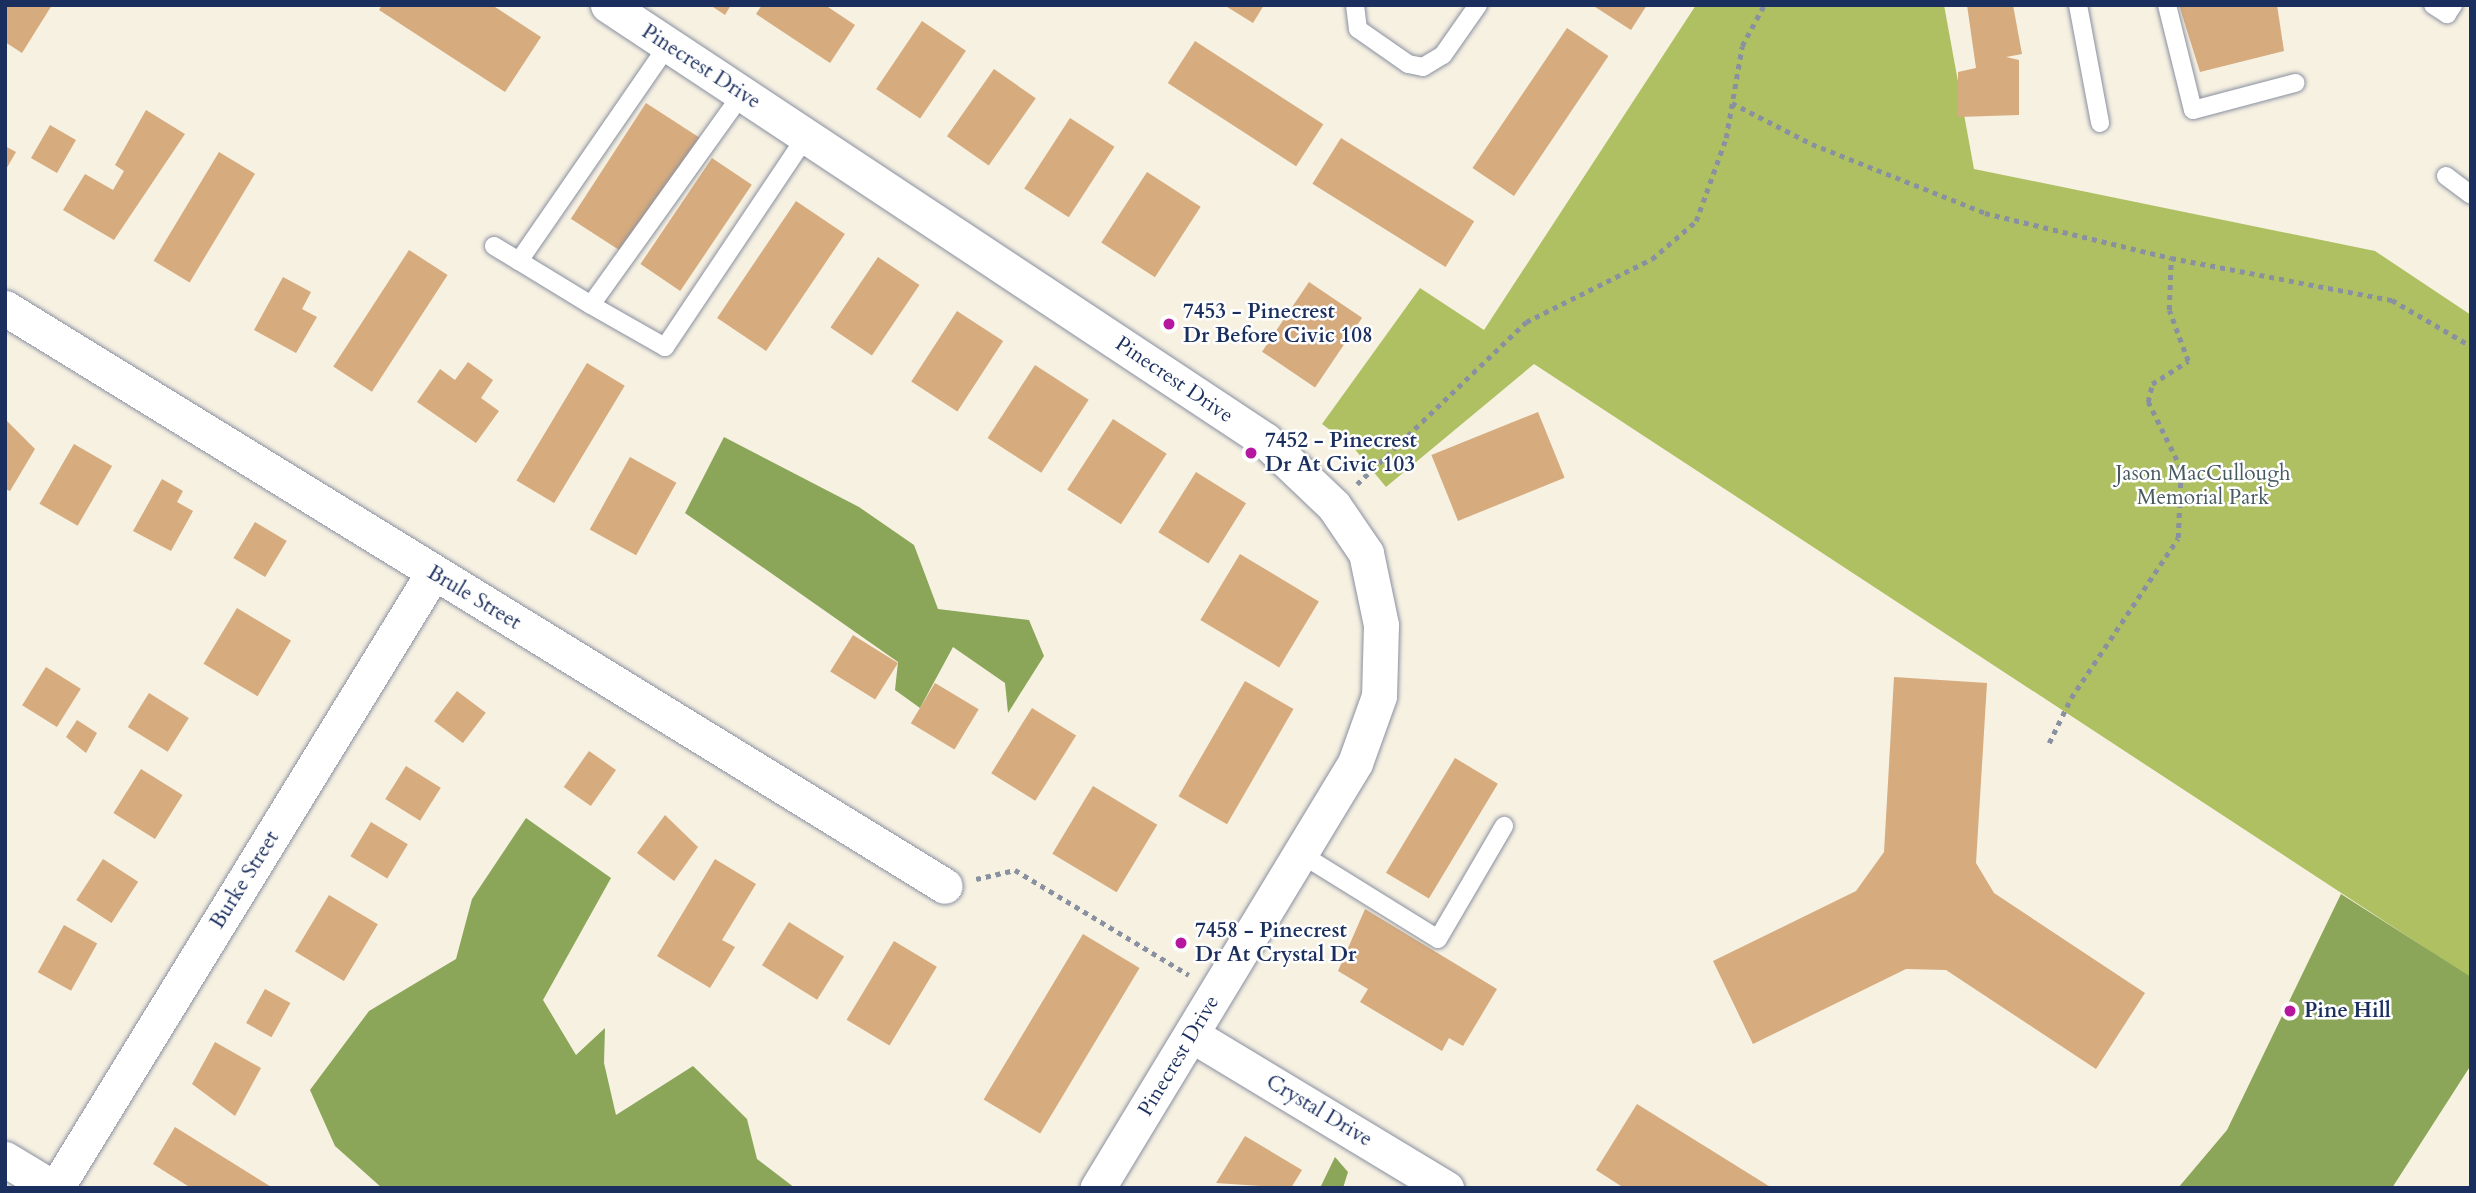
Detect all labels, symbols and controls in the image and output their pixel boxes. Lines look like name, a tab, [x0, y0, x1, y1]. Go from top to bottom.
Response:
street label: Pinecrest Drive	[637, 19, 765, 115]
place label: 7453 - Pinecrest Dr Before Civic 108	[1183, 299, 1373, 349]
marker: 7453 - Pinecrest Dr Before Civic 108	[1161, 316, 1177, 332]
street label: Pinecrest Drive	[1110, 331, 1238, 429]
place label: 7452 - Pinecrest Dr At Civic 103	[1265, 428, 1417, 478]
marker: 7452 - Pinecrest Dr At Civic 103	[1243, 445, 1259, 461]
park label: Jason MacCullough Memorial Park	[2115, 461, 2291, 511]
street label: Brule Street	[423, 560, 525, 636]
street label: Burke Street	[205, 827, 285, 933]
place label: 7458 - Pinecrest Dr At Crystal Dr	[1195, 918, 1356, 968]
marker: 7458 - Pinecrest Dr At Crystal Dr	[1173, 935, 1189, 951]
street label: Pinecrest Drive	[1133, 991, 1225, 1121]
place label: Pine Hill	[2304, 998, 2391, 1024]
marker: Pine Hill	[2282, 1003, 2298, 1019]
street label: Crystal Drive	[1261, 1069, 1377, 1153]

